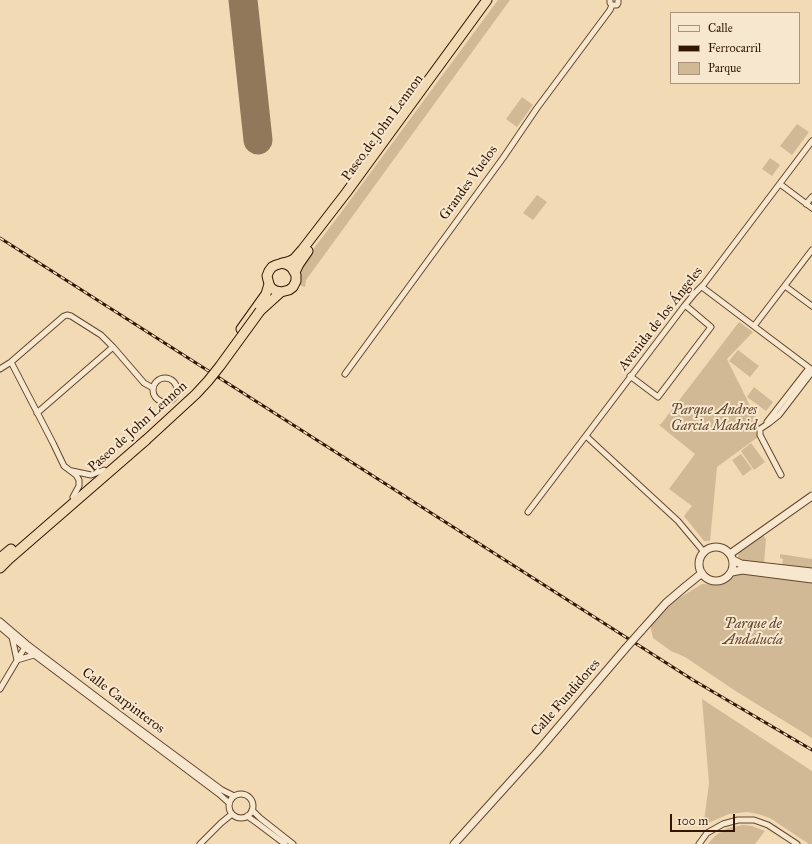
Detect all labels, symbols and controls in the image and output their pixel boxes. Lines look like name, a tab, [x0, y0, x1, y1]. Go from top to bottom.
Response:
legend	[670, 12, 800, 84]
text: Calle	[708, 21, 733, 35]
text: Ferrocarril	[708, 41, 761, 55]
text: Parque	[708, 61, 741, 75]
street label: Paseo de John Lennon	[339, 71, 427, 185]
street label: Grandes Vuelos	[436, 142, 502, 224]
street label: Avenida de los Ángeles	[615, 264, 707, 374]
street label: Paseo de John Lennon	[85, 378, 191, 476]
park label: Parque Andres Garcia Madrid	[671, 403, 757, 436]
park label: Parque de Andalucía	[723, 617, 783, 650]
street label: Calle Fundidores	[528, 656, 604, 740]
street label: Calle Carpinteros	[78, 664, 168, 738]
scale bar	[672, 806, 737, 832]
text: 100 m	[677, 814, 708, 828]

